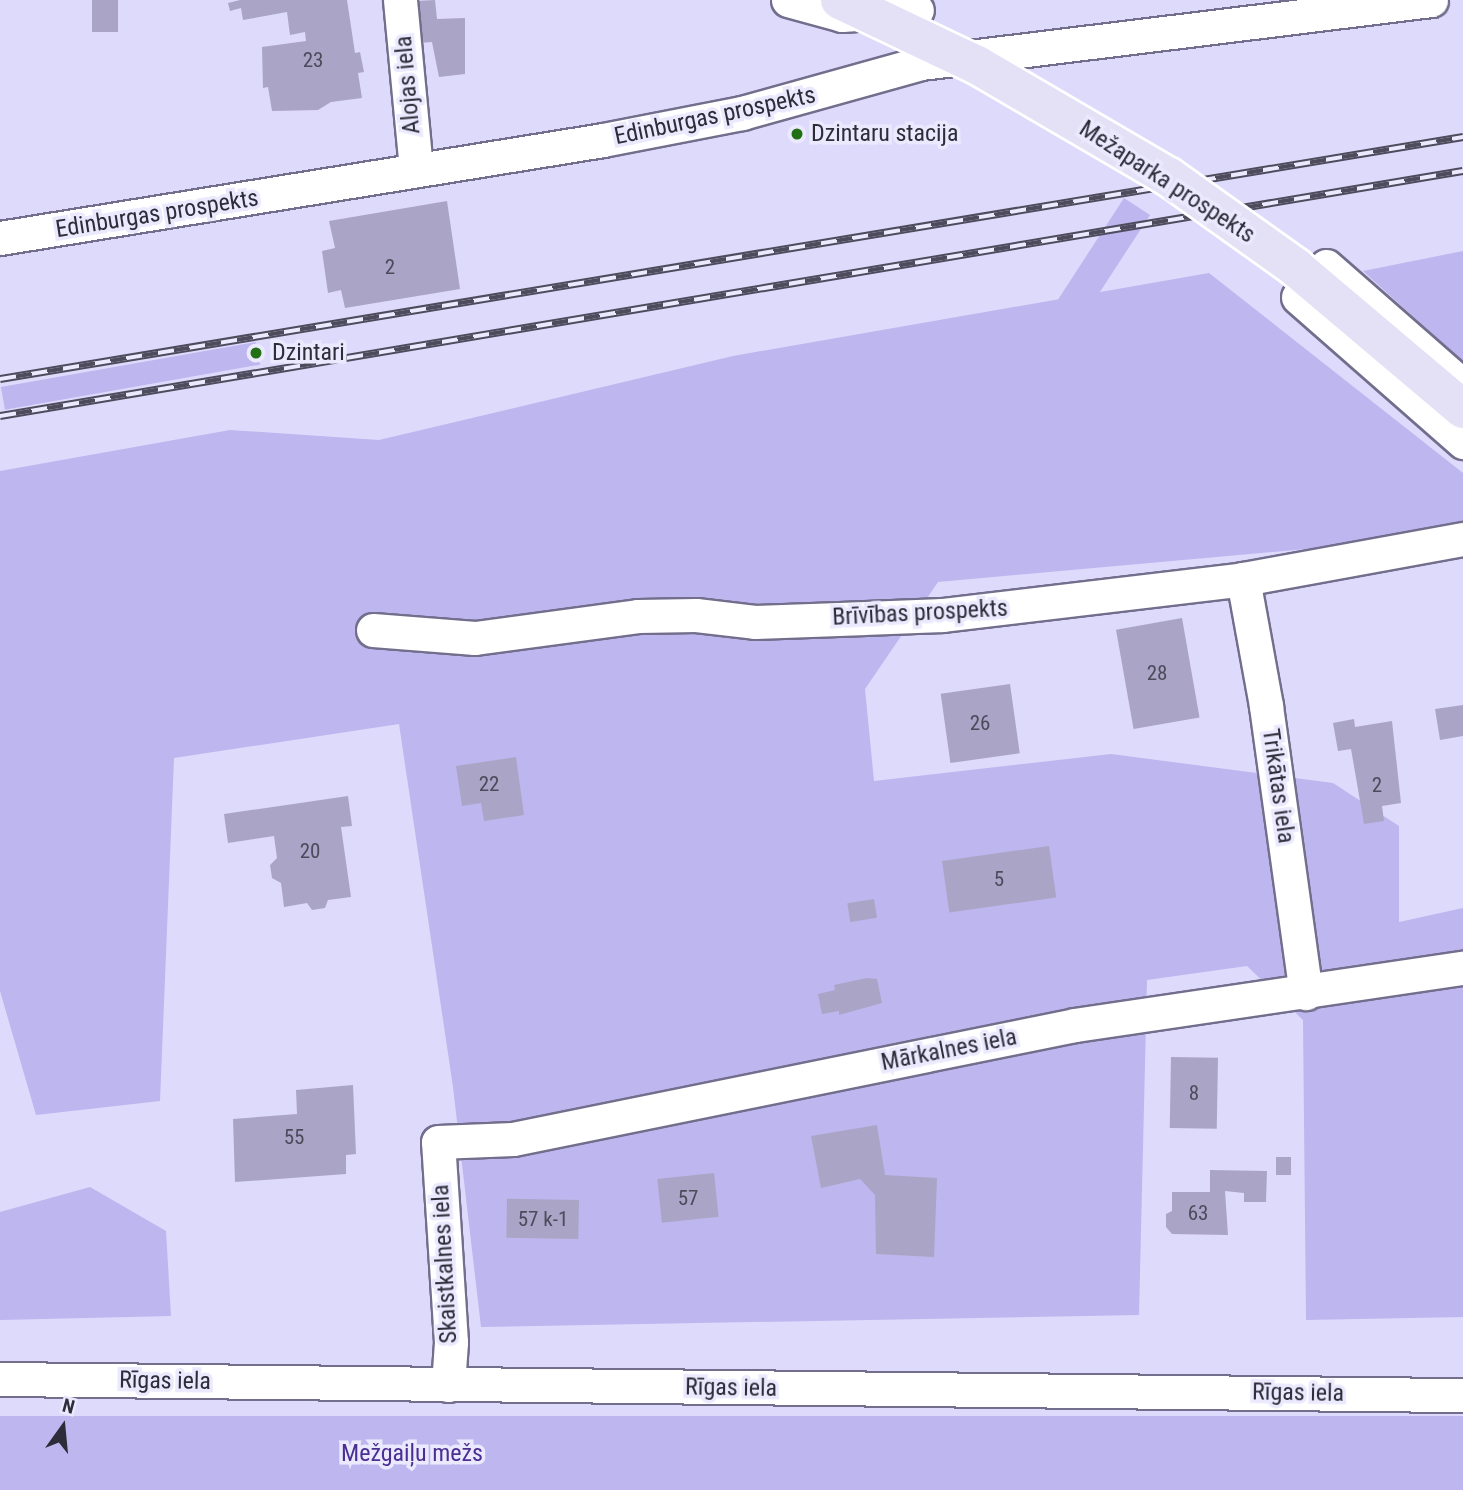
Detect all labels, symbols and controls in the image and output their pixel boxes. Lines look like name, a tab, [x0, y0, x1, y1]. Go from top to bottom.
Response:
street label: Alojas iela	[389, 35, 427, 135]
house number: 23	[303, 47, 323, 73]
street label: Edinburgas prospekts	[612, 81, 818, 151]
street label: Mežaparka prospekts	[1074, 114, 1260, 250]
place label: Dzintaru stacija	[811, 120, 958, 148]
marker: Dzintaru stacija	[789, 126, 805, 142]
street label: Edinburgas prospekts	[54, 184, 260, 244]
house number: 2	[385, 254, 395, 280]
place label: Dzintari	[272, 339, 345, 367]
marker: Dzintari	[246, 343, 266, 363]
street label: Brīvības prospekts	[832, 594, 1008, 632]
house number: 28	[1147, 660, 1167, 686]
house number: 26	[970, 710, 990, 736]
street label: Trikātas iela	[1256, 727, 1300, 845]
house number: 22	[479, 771, 499, 797]
house number: 2	[1372, 772, 1382, 798]
house number: 20	[300, 838, 320, 864]
house number: 5	[994, 866, 1004, 892]
street label: Mārkalnes iela	[879, 1023, 1019, 1077]
house number: 8	[1189, 1080, 1199, 1106]
house number: 55	[284, 1124, 304, 1150]
street label: Skaistkalnes iela	[426, 1184, 464, 1344]
house number: 57	[678, 1185, 698, 1211]
house number: 63	[1188, 1200, 1208, 1226]
house number: 57 k-1	[518, 1206, 568, 1232]
street label: Rīgas iela	[119, 1366, 211, 1396]
street label: Rīgas iela	[685, 1373, 777, 1403]
street label: Rīgas iela	[1252, 1378, 1344, 1408]
north arrow	[28, 1392, 98, 1462]
text: N	[60, 1394, 77, 1419]
park label: Mežgaiļu mežs	[341, 1440, 483, 1468]

